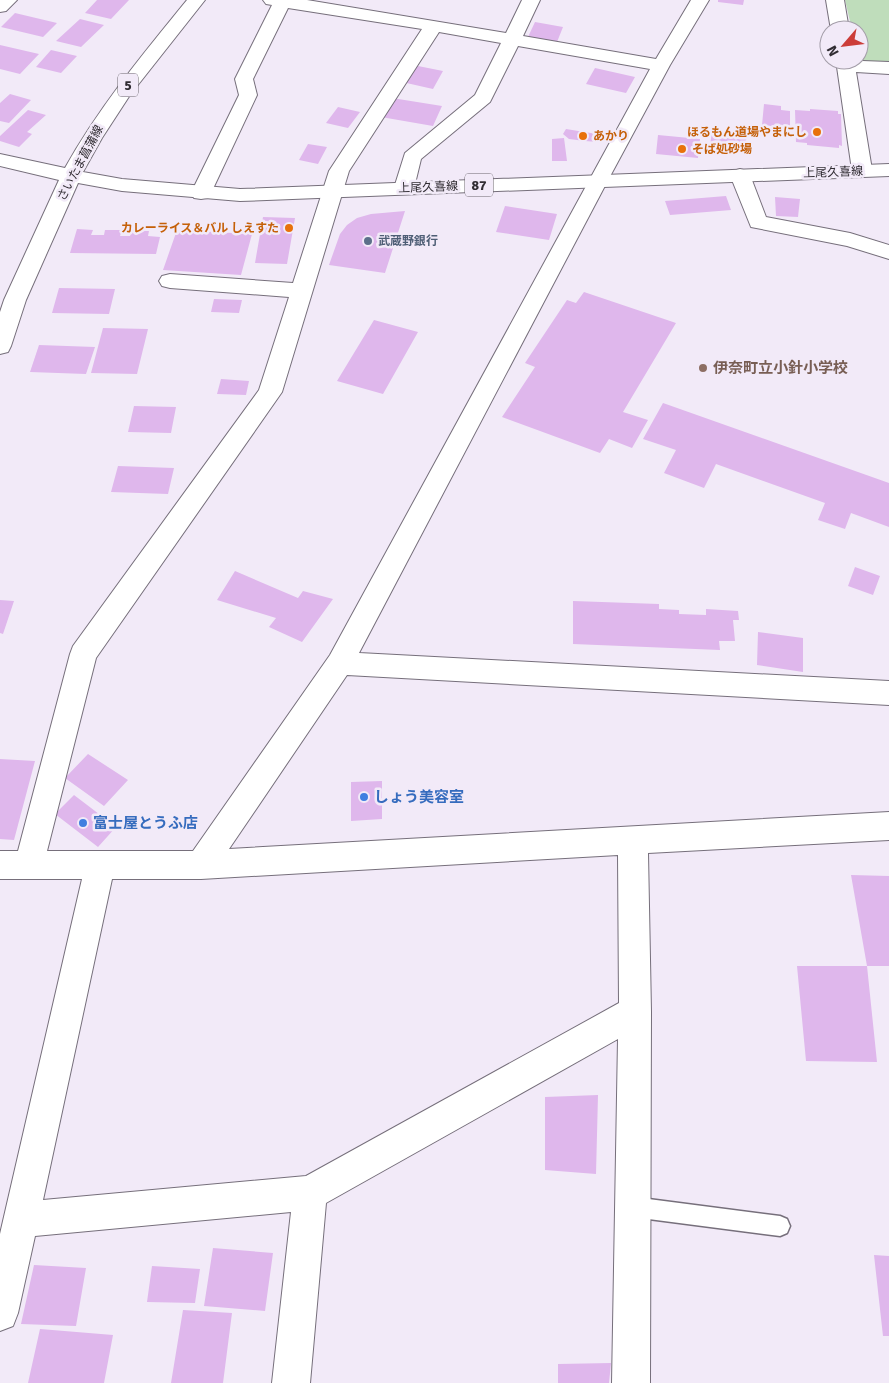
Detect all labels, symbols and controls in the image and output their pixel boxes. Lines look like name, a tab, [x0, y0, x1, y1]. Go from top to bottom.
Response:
north arrow	[819, 20, 869, 70]
text: N	[823, 43, 843, 59]
road number: 5	[118, 74, 138, 96]
street label: さいたま菖蒲線	[54, 123, 107, 204]
place label: ほるもん道場やまにし	[687, 125, 807, 140]
marker: ほるもん道場やまにし	[811, 126, 823, 138]
place label: あかり	[593, 129, 629, 144]
marker: あかり	[577, 130, 589, 142]
place label: そば処砂場	[692, 142, 752, 157]
marker: そば処砂場	[676, 143, 688, 155]
street label: 上尾久喜線	[803, 164, 863, 181]
road number: 87	[465, 174, 493, 196]
street label: 上尾久喜線	[398, 179, 458, 196]
place label: カレーライス＆バル しえすた	[121, 221, 279, 236]
marker: カレーライス＆バル しえすた	[283, 222, 295, 234]
place label: 武蔵野銀行	[378, 234, 438, 249]
marker: 武蔵野銀行	[362, 235, 374, 247]
place label: 伊奈町立小針小学校	[713, 359, 848, 377]
marker: 伊奈町立小針小学校	[697, 362, 709, 374]
place label: しょう美容室	[374, 788, 464, 806]
marker: しょう美容室	[358, 791, 370, 803]
place label: 富士屋とうふ店	[93, 814, 198, 832]
marker: 富士屋とうふ店	[77, 817, 89, 829]

